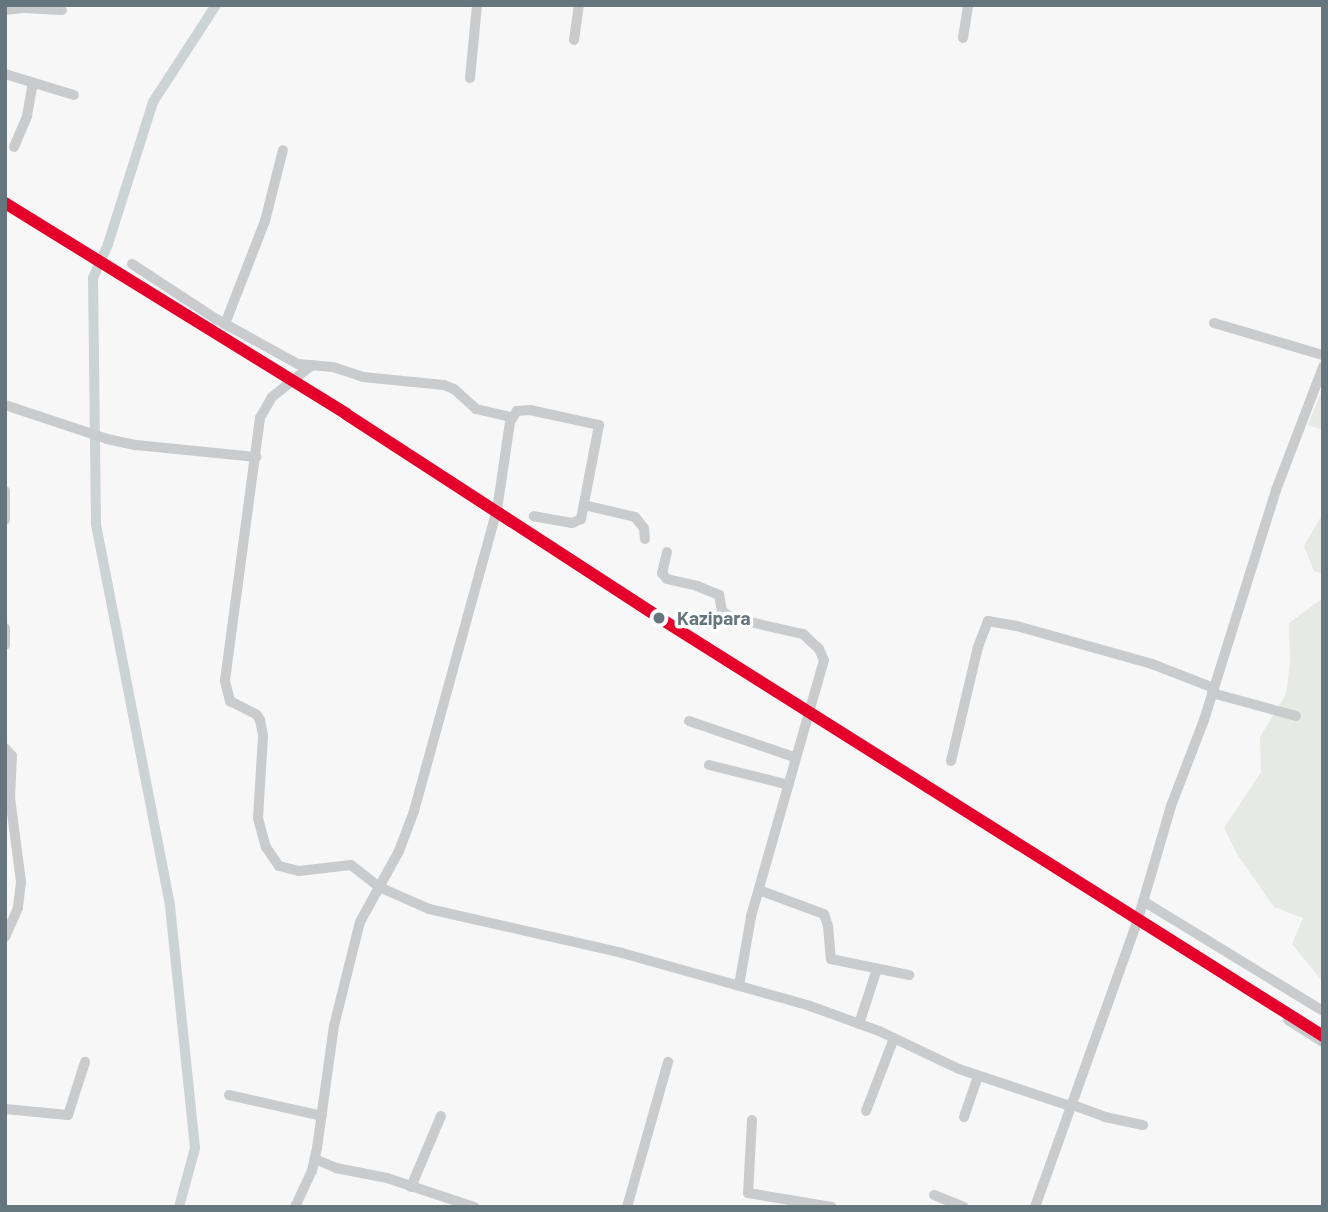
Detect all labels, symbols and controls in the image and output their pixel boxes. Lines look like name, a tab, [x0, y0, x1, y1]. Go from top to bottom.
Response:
marker: Kazipara	[647, 606, 671, 630]
place label: Kazipara	[677, 607, 751, 629]

